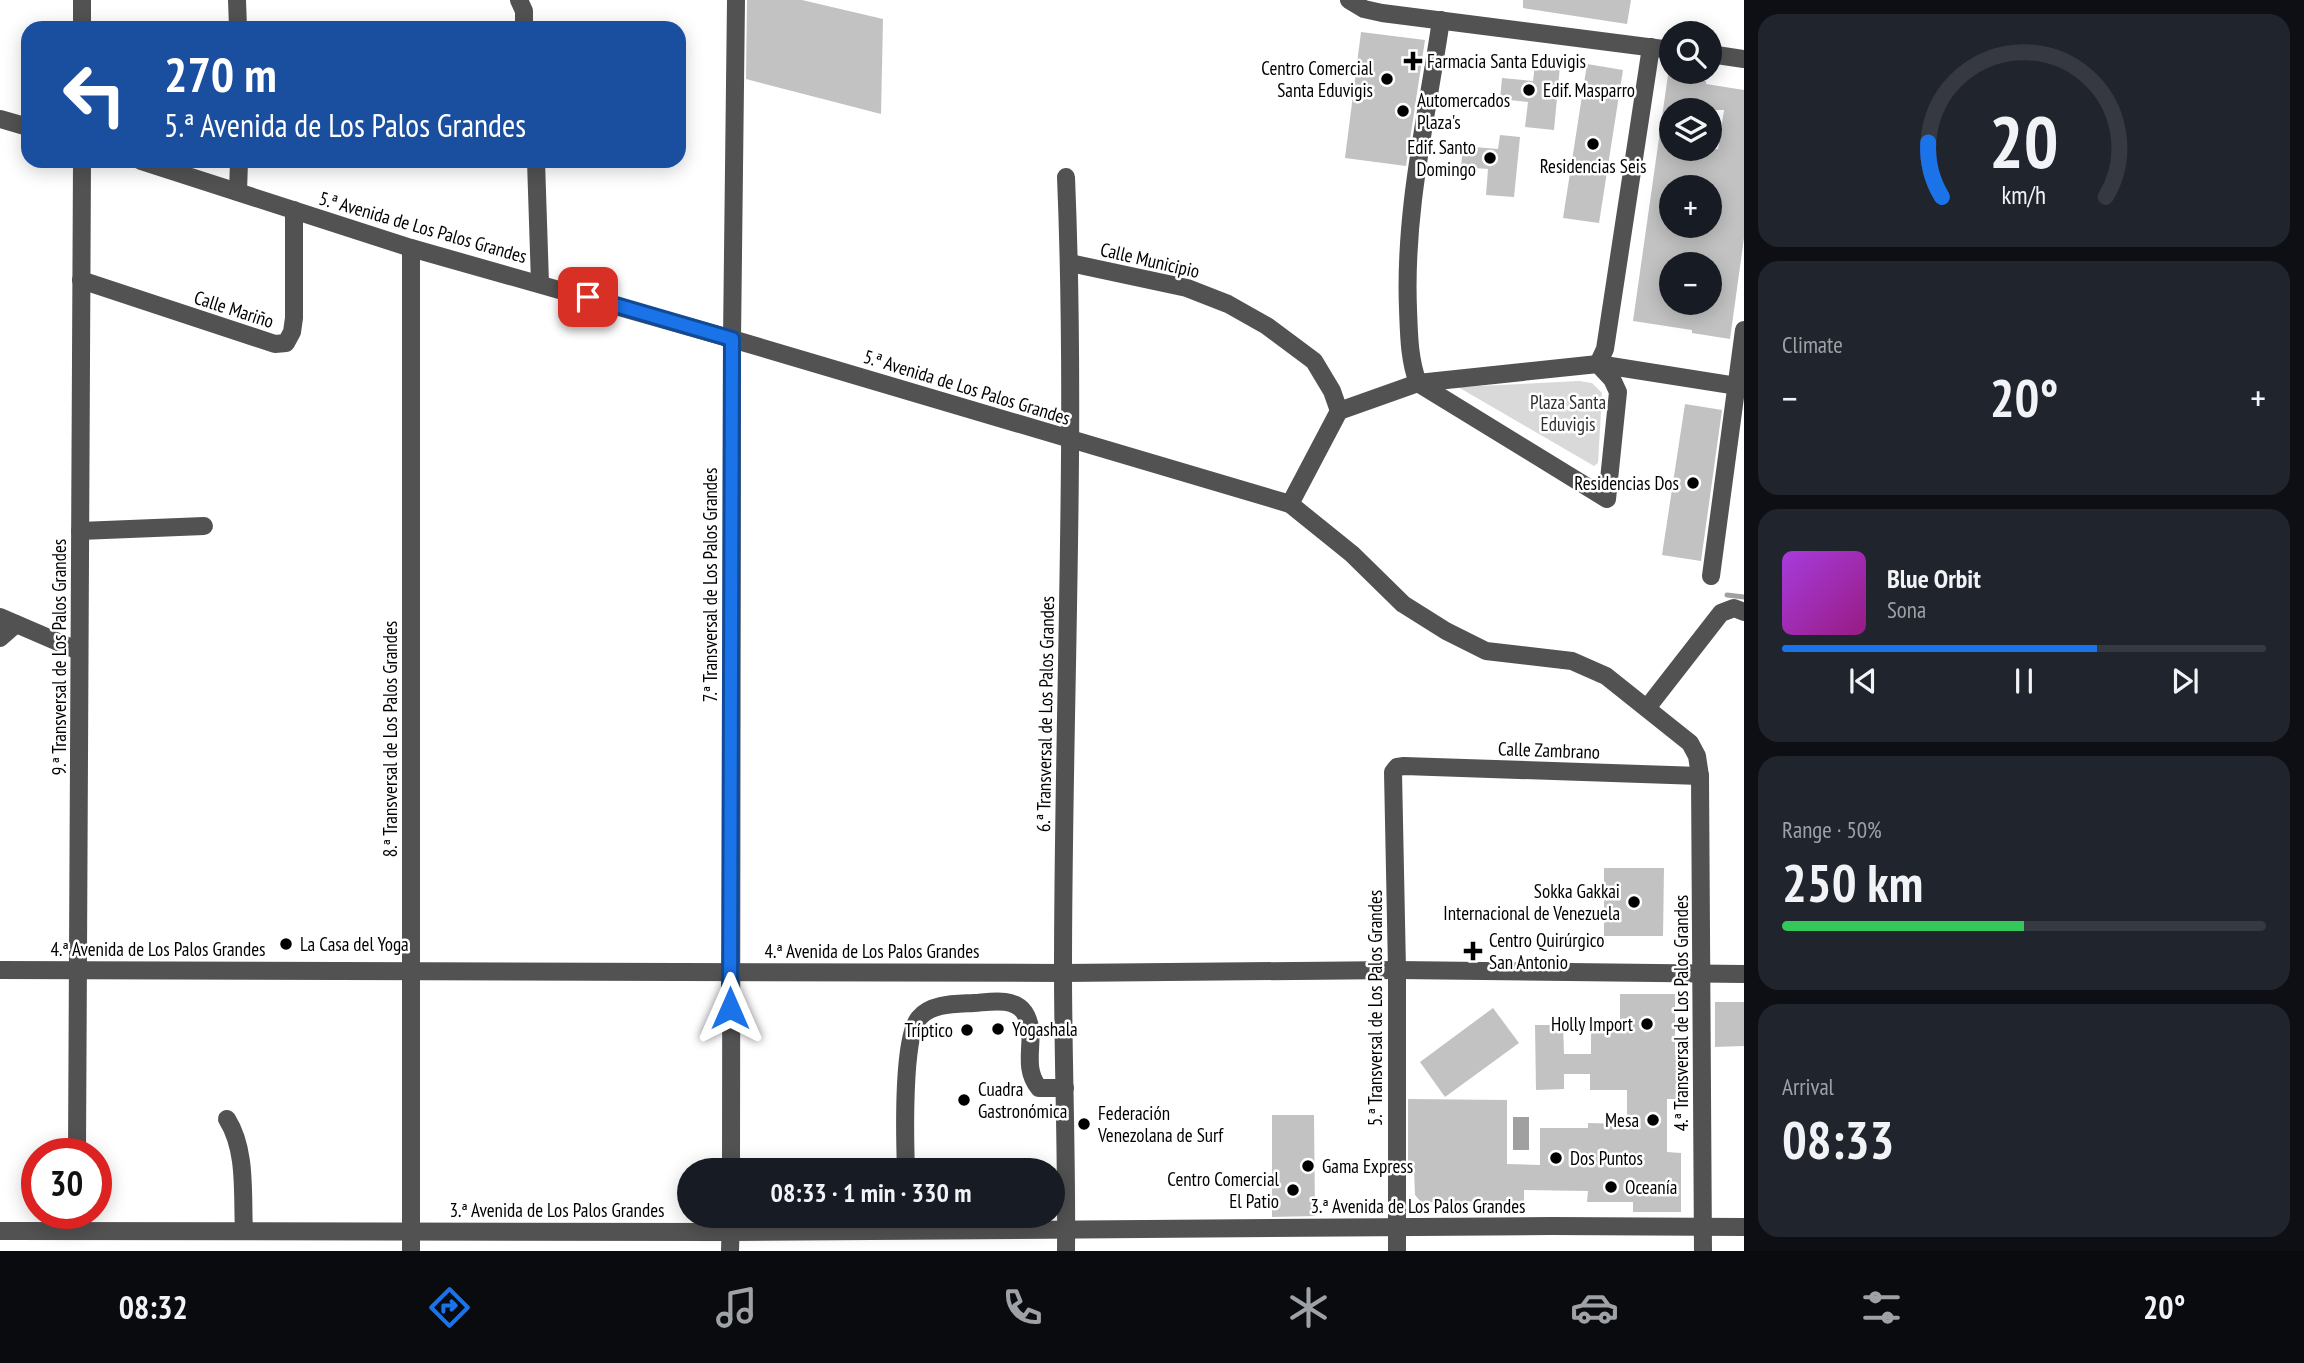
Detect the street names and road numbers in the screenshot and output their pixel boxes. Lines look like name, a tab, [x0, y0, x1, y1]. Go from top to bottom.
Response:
street label: 5.ª Avenida de Los Palos Grandes	[316, 186, 530, 268]
street label: Calle Municipio	[1098, 237, 1202, 283]
street label: Calle Mariño	[191, 285, 277, 333]
street label: 5.ª Avenida de Los Palos Grandes	[861, 344, 1073, 430]
street label: 7.ª Transversal de Los Palos Grandes	[698, 468, 722, 702]
street label: 9.ª Transversal de Los Palos Grandes	[47, 539, 71, 775]
street label: 6.ª Transversal de Los Palos Grandes	[1031, 596, 1059, 832]
street label: 8.ª Transversal de Los Palos Grandes	[378, 621, 402, 857]
street label: Calle Zambrano	[1498, 736, 1600, 764]
street label: 5.ª Transversal de Los Palos Grandes	[1363, 890, 1387, 1126]
street label: 4.ª Transversal de Los Palos Grandes	[1669, 895, 1693, 1131]
street label: 4.ª Avenida de Los Palos Grandes	[51, 937, 265, 961]
street label: 4.ª Avenida de Los Palos Grandes	[765, 939, 979, 963]
street label: 3.ª Avenida de Los Palos Grandes	[1311, 1194, 1525, 1218]
street label: 3.ª Avenida de Los Palos Grandes	[450, 1198, 664, 1222]

